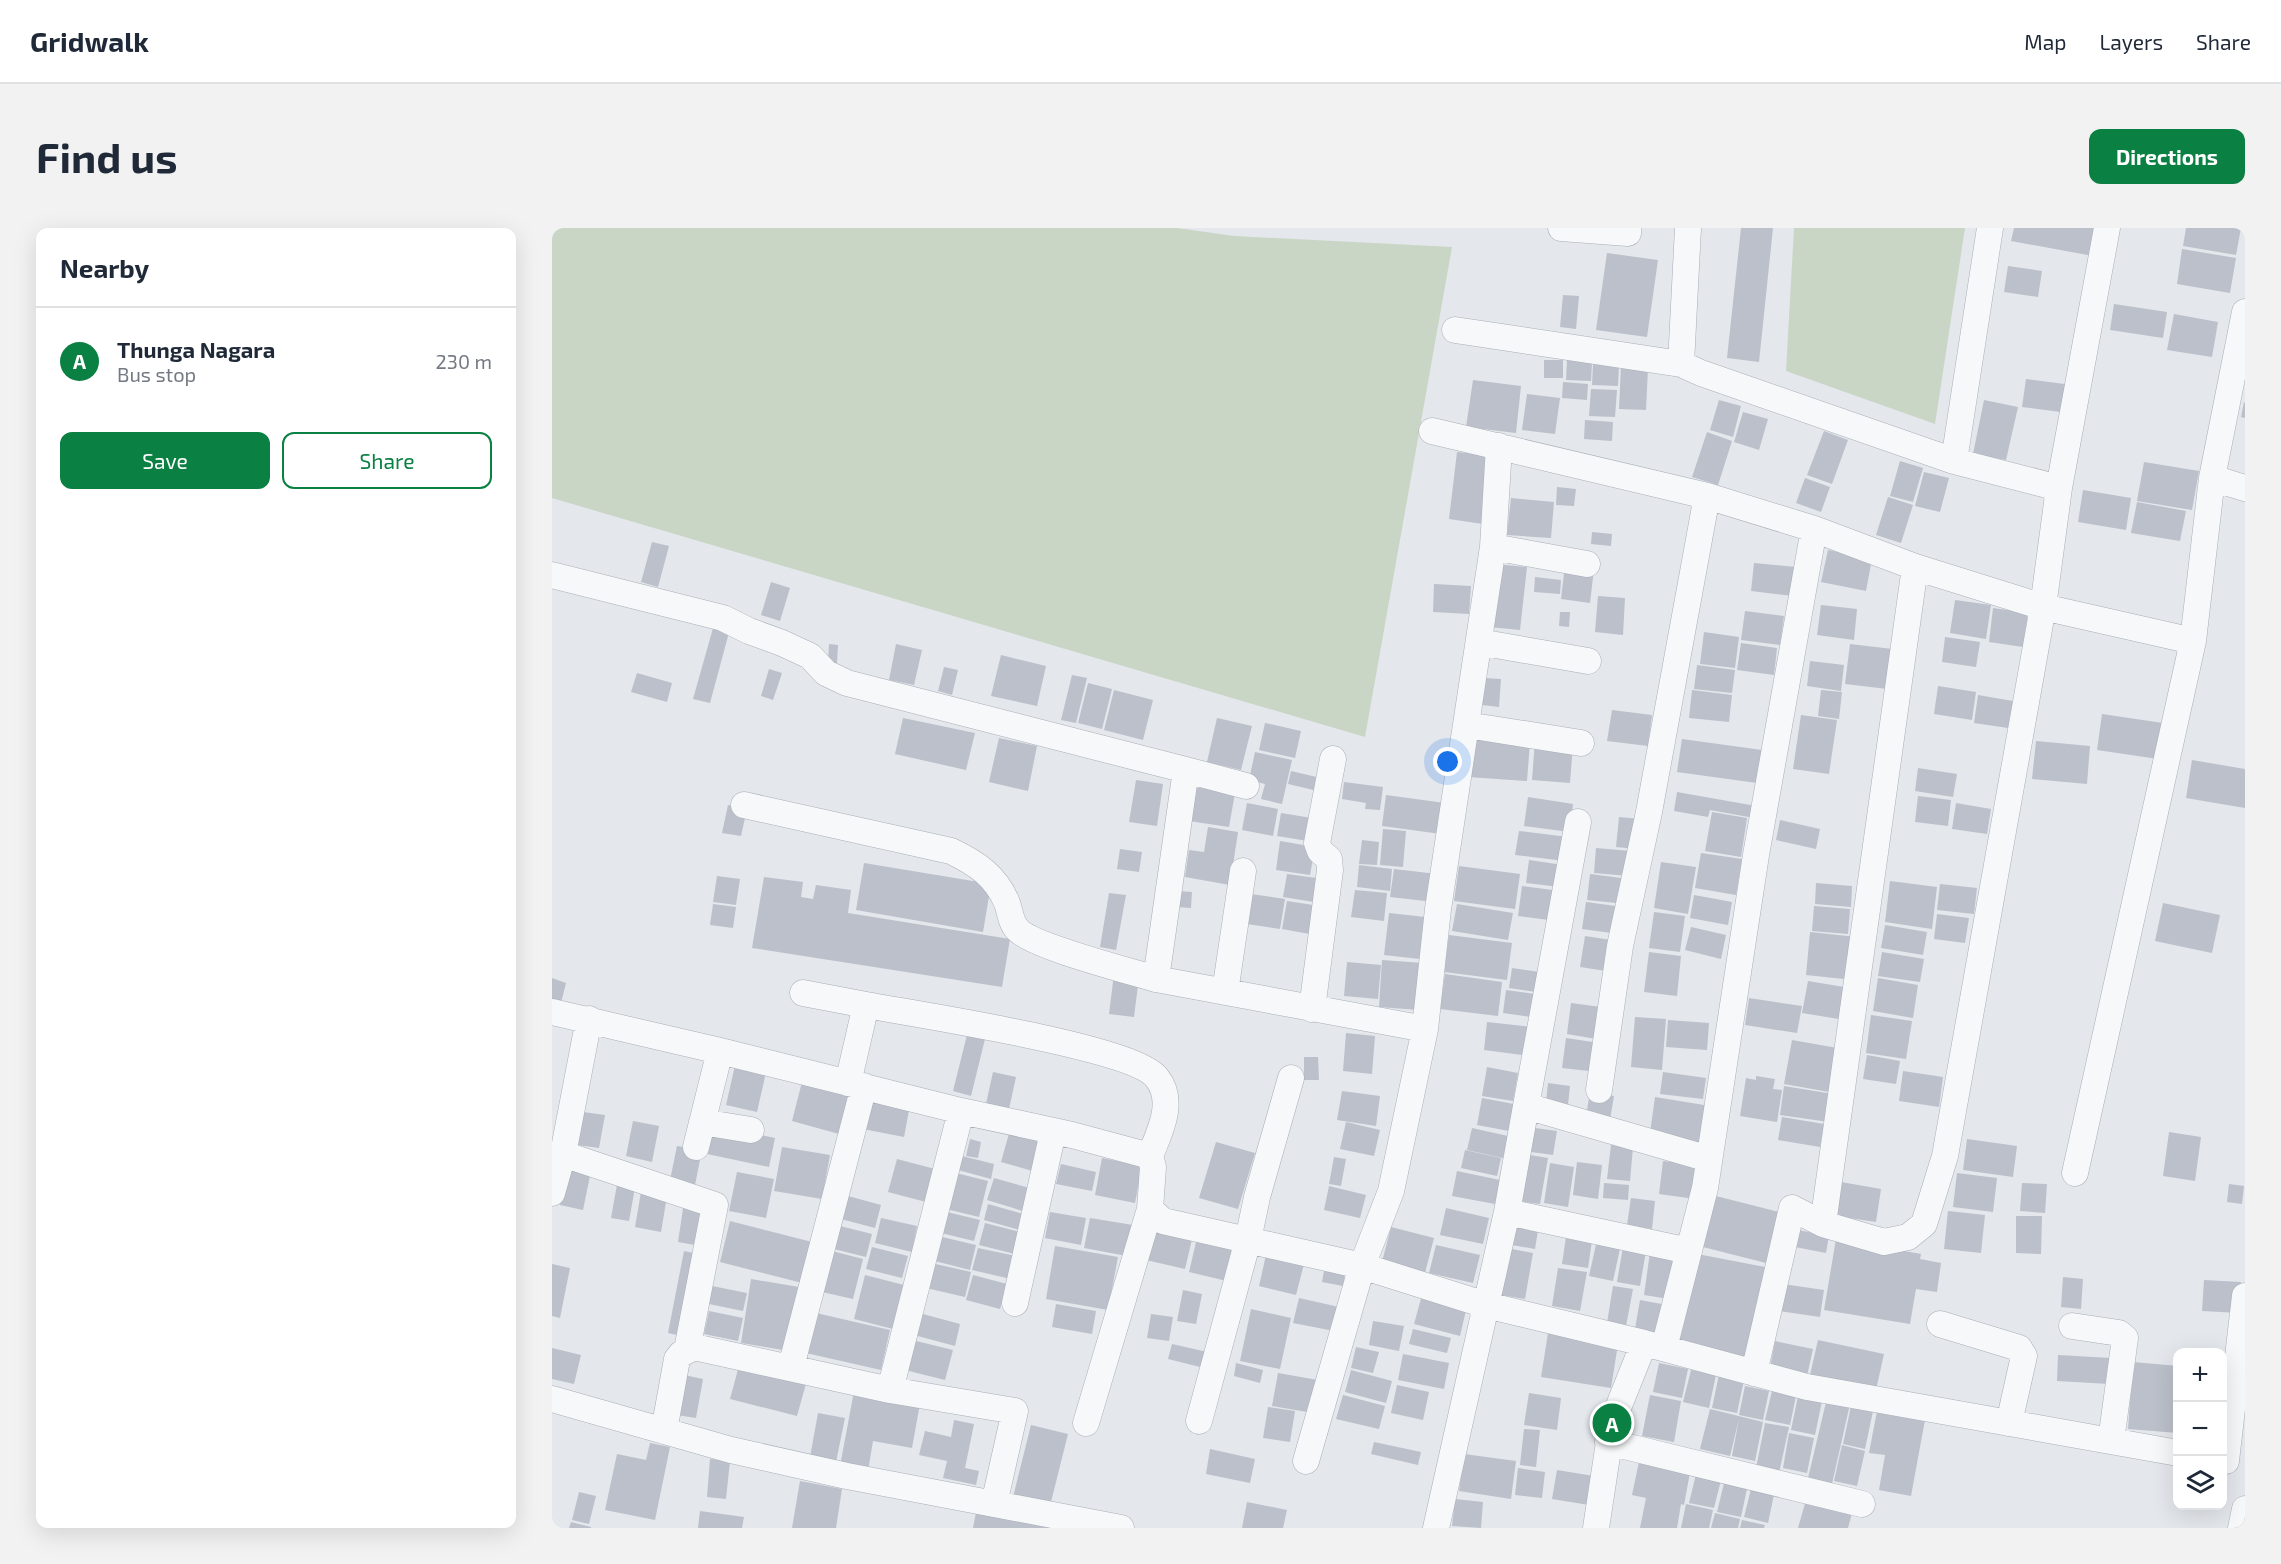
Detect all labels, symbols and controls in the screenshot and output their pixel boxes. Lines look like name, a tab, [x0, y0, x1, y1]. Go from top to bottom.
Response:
text: Gridwalk	[30, 24, 149, 58]
text: Map	[2024, 29, 2066, 54]
text: Layers	[2099, 29, 2163, 54]
text: Share	[2196, 29, 2251, 54]
button: Directions	[2089, 129, 2245, 184]
text: Find us	[36, 131, 178, 181]
text: Nearby	[60, 252, 149, 283]
text: Thunga Nagara	[117, 336, 275, 362]
text: A	[73, 349, 86, 373]
text: 230 m	[436, 349, 492, 373]
text: Bus stop	[117, 362, 196, 386]
button: Save	[60, 432, 270, 489]
button: Share	[282, 432, 492, 489]
your location	[1433, 747, 1462, 776]
map controls	[2173, 1348, 2227, 1510]
button: +	[2173, 1348, 2227, 1402]
pin: A	[1592, 1400, 1632, 1446]
button: −	[2173, 1402, 2227, 1456]
button: layers	[2173, 1456, 2227, 1510]

